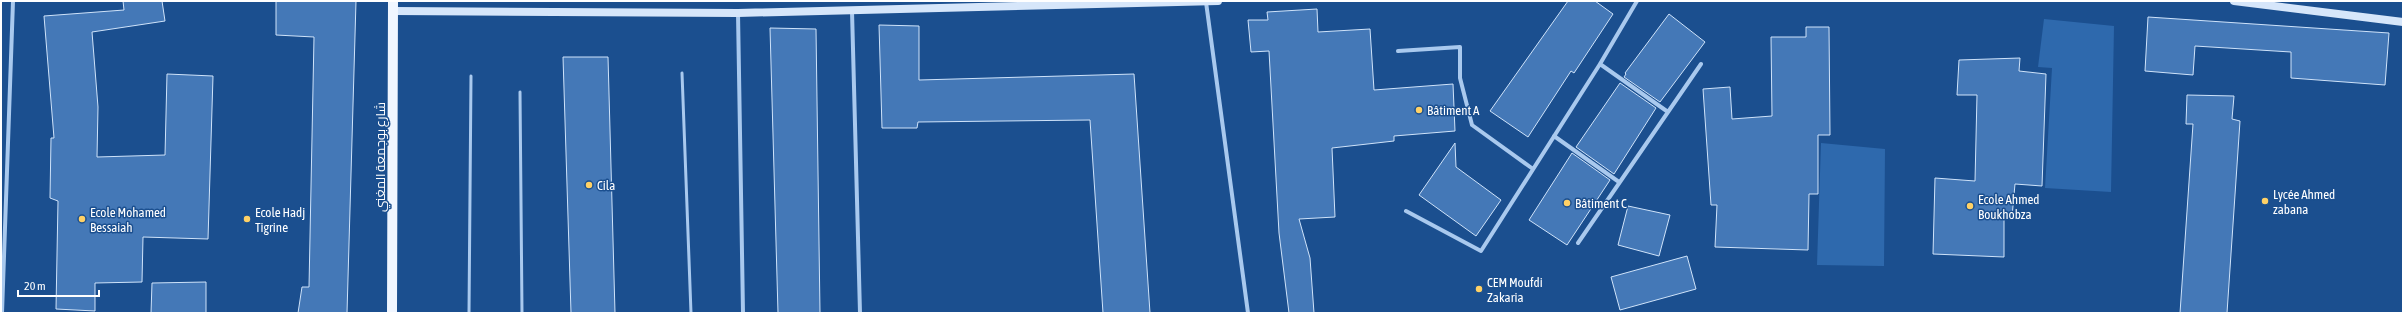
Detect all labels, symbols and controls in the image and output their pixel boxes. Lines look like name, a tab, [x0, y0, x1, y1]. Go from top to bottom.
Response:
street label: شارع بوجمعة المغني	[373, 102, 391, 212]
place label: Bâtiment A	[1427, 103, 1480, 118]
marker: Bâtiment A	[1414, 105, 1424, 115]
place label: Cila	[597, 178, 615, 193]
marker: Cila	[584, 180, 594, 190]
place label: Lycée Ahmed zabana	[2273, 187, 2335, 217]
place label: Ecole Ahmed Boukhobza	[1978, 192, 2040, 222]
place label: Bâtiment C	[1575, 196, 1627, 211]
marker: Lycée Ahmed zabana	[2260, 196, 2270, 206]
marker: Bâtiment C	[1562, 198, 1572, 208]
marker: Ecole Ahmed Boukhobza	[1965, 201, 1975, 211]
place label: Ecole Mohamed Bessaiah	[90, 205, 166, 235]
place label: Ecole Hadj Tigrine	[255, 205, 305, 235]
marker: Ecole Mohamed Bessaiah	[77, 214, 87, 224]
marker: Ecole Hadj Tigrine	[242, 214, 252, 224]
scale bar	[18, 272, 99, 298]
place label: CEM Moufdi Zakaria	[1487, 275, 1543, 305]
text: 20 m	[24, 279, 46, 293]
marker: CEM Moufdi Zakaria	[1474, 284, 1484, 294]

